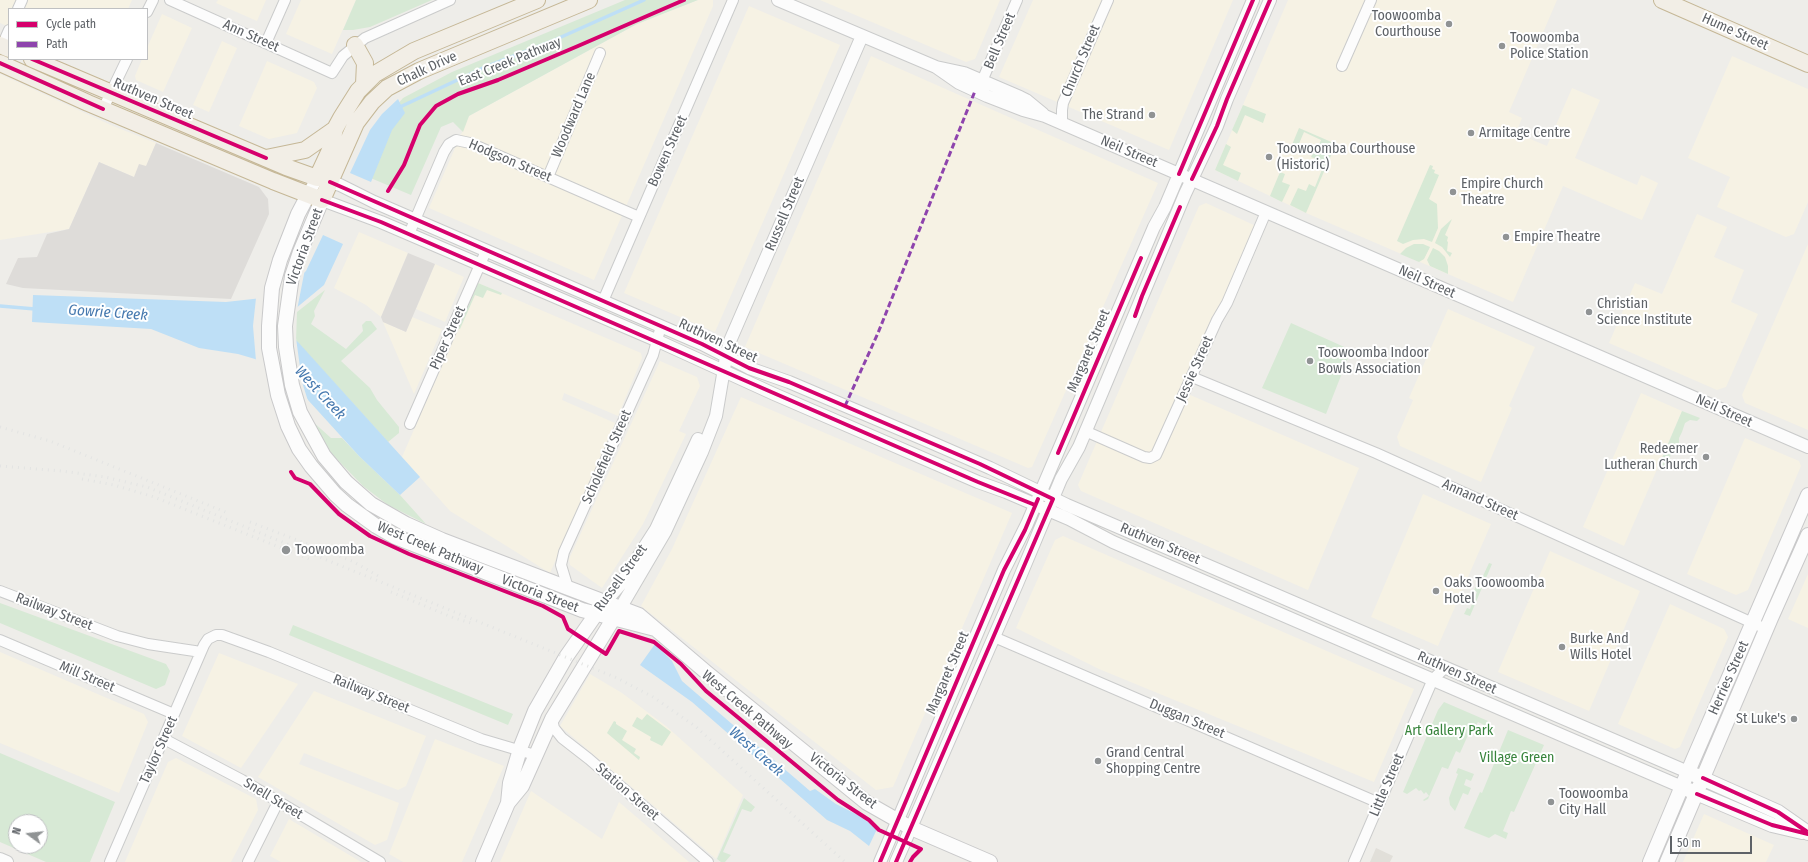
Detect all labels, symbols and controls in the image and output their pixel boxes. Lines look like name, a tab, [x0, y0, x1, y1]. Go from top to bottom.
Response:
legend	[8, 8, 148, 60]
place label: Toowoomba Courthouse	[1372, 8, 1441, 40]
street label: Bell Street	[981, 10, 1019, 72]
street label: Hume Street	[1699, 10, 1771, 54]
street label: Ann Street	[220, 16, 282, 56]
text: Cycle path	[46, 17, 96, 31]
marker: Toowoomba Courthouse	[1444, 19, 1454, 29]
street label: Church Street	[1058, 22, 1104, 100]
place label: Toowoomba Police Station	[1510, 30, 1589, 62]
street label: East Creek Pathway	[456, 34, 564, 90]
text: Path	[46, 37, 68, 51]
marker: Toowoomba Police Station	[1497, 41, 1507, 51]
street label: Chalk Drive	[394, 48, 460, 90]
street label: Woodward Lane	[548, 70, 600, 160]
street label: Ruthven Street	[111, 75, 195, 123]
place label: The Strand	[1082, 107, 1144, 123]
marker: The Strand	[1147, 110, 1157, 120]
street label: Bowen Street	[645, 113, 691, 189]
place label: Armitage Centre	[1479, 125, 1570, 141]
marker: Armitage Centre	[1466, 128, 1476, 138]
street label: Neil Street	[1098, 132, 1160, 172]
street label: Hodgson Street	[466, 136, 554, 186]
place label: Toowoomba Courthouse (Historic)	[1277, 141, 1416, 174]
marker: Toowoomba Courthouse (Historic)	[1264, 152, 1274, 162]
street label: Russell Street	[762, 174, 808, 254]
place label: Empire Church Theatre	[1461, 176, 1543, 208]
marker: Empire Church Theatre	[1448, 187, 1458, 197]
street label: Victoria Street	[283, 206, 327, 288]
place label: Empire Theatre	[1514, 229, 1600, 245]
marker: Empire Theatre	[1501, 232, 1511, 242]
street label: Neil Street	[1396, 262, 1458, 302]
place label: Christian Science Institute	[1597, 296, 1692, 328]
water label: Gowrie Creek	[68, 301, 148, 325]
street label: Piper Street	[427, 304, 469, 372]
street label: Margaret Street	[1064, 307, 1114, 395]
marker: Christian Science Institute	[1584, 307, 1594, 317]
street label: Ruthven Street	[676, 315, 760, 367]
street label: Jessie Street	[1173, 333, 1217, 405]
place label: Toowoomba Indoor Bowls Association	[1318, 345, 1429, 378]
marker: Toowoomba Indoor Bowls Association	[1305, 356, 1315, 366]
water label: West Creek	[291, 363, 349, 423]
street label: Neil Street	[1693, 391, 1755, 431]
street label: Scholefield Street	[579, 407, 635, 507]
place label: Redeemer Lutheran Church	[1604, 441, 1698, 474]
marker: Redeemer Lutheran Church	[1701, 452, 1711, 462]
street label: Annand Street	[1439, 476, 1521, 524]
street label: West Creek Pathway	[375, 518, 485, 578]
street label: Ruthven Street	[1118, 520, 1202, 568]
street label: Russell Street	[591, 541, 651, 615]
place label: Toowoomba	[295, 542, 364, 558]
marker: Toowoomba	[280, 544, 292, 556]
street label: Victoria Street	[499, 572, 581, 616]
place label: Oaks Toowoomba Hotel	[1444, 575, 1545, 608]
marker: Oaks Toowoomba Hotel	[1431, 586, 1441, 596]
street label: Railway Street	[13, 590, 95, 634]
street label: Margaret Street	[923, 629, 973, 717]
place label: Burke And Wills Hotel	[1570, 631, 1632, 664]
street label: Herries Street	[1705, 638, 1753, 718]
marker: Burke And Wills Hotel	[1557, 642, 1567, 652]
street label: Ruthven Street	[1415, 648, 1499, 698]
street label: Mill Street	[57, 658, 117, 696]
street label: West Creek Pathway	[698, 667, 796, 753]
street label: Railway Street	[330, 671, 412, 717]
street label: Duggan Street	[1147, 696, 1227, 742]
place label: St Luke's	[1736, 711, 1786, 727]
street label: Taylor Street	[137, 714, 181, 786]
marker: St Luke's	[1789, 714, 1799, 724]
water label: West Creek	[725, 723, 787, 781]
park label: Art Gallery Park	[1405, 723, 1493, 739]
place label: Grand Central Shopping Centre	[1106, 745, 1200, 778]
street label: Victoria Street	[806, 749, 880, 813]
park label: Village Green	[1480, 750, 1554, 766]
street label: Little Street	[1366, 751, 1408, 819]
marker: Grand Central Shopping Centre	[1093, 756, 1103, 766]
street label: Station Street	[592, 760, 662, 824]
street label: Snell Street	[240, 775, 306, 823]
place label: Toowoomba City Hall	[1559, 786, 1628, 818]
marker: Toowoomba City Hall	[1546, 797, 1556, 807]
north arrow	[8, 814, 48, 854]
text: N	[10, 826, 24, 836]
scale bar	[1672, 828, 1754, 854]
text: 50 m	[1677, 836, 1701, 850]

